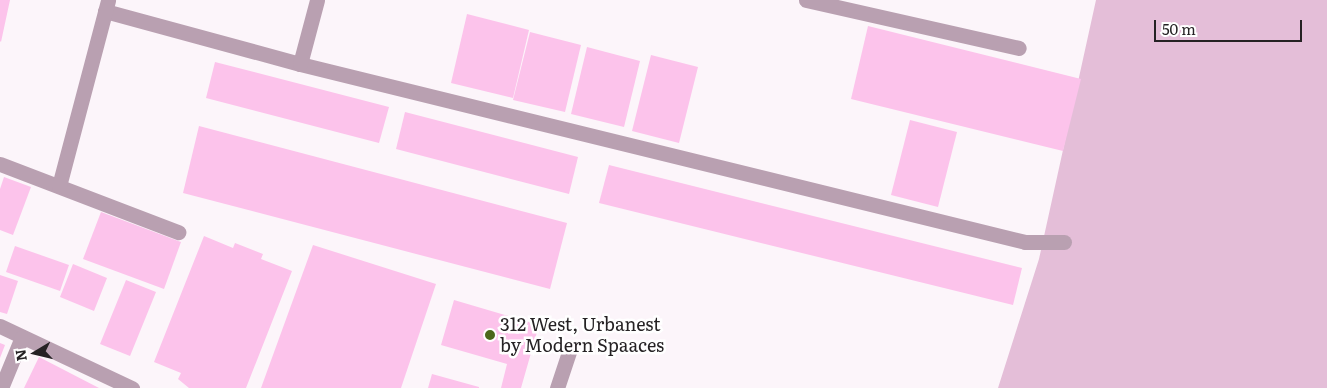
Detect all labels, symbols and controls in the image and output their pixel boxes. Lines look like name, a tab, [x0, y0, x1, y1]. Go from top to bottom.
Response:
scale bar	[1157, 10, 1304, 42]
text: 50 m	[1162, 17, 1196, 40]
place label: 312 West, Urbanest by Modern Spaaces	[500, 314, 664, 356]
north arrow	[10, 328, 60, 378]
marker: 312 West, Urbanest by Modern Spaaces	[484, 329, 496, 341]
text: N	[9, 348, 31, 363]

